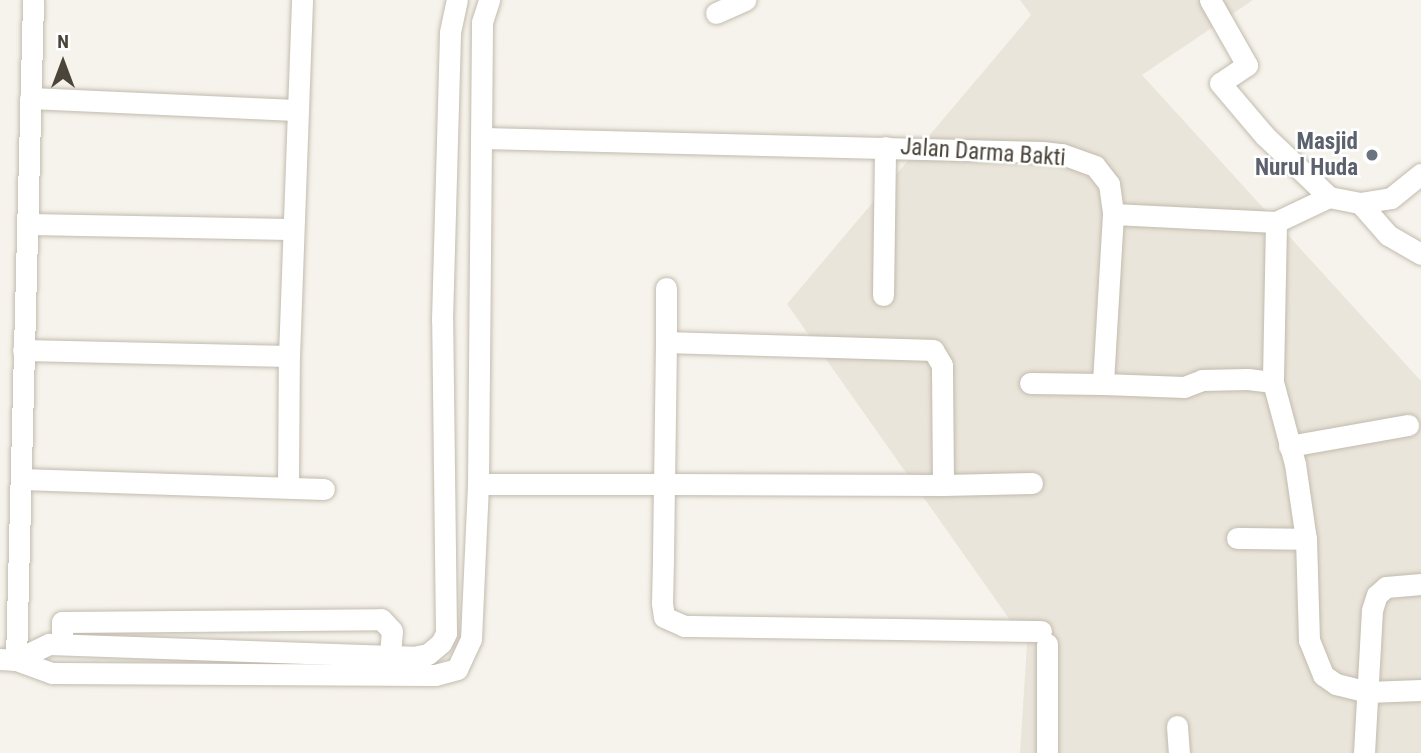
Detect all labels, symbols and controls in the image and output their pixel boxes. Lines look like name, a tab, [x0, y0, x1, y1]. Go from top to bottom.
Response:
north arrow	[28, 28, 98, 98]
text: N	[57, 30, 69, 53]
place label: Masjid Nurul Huda	[1255, 128, 1358, 182]
street label: Jalan Darma Bakti	[899, 133, 1067, 173]
marker: Masjid Nurul Huda	[1364, 147, 1380, 163]

